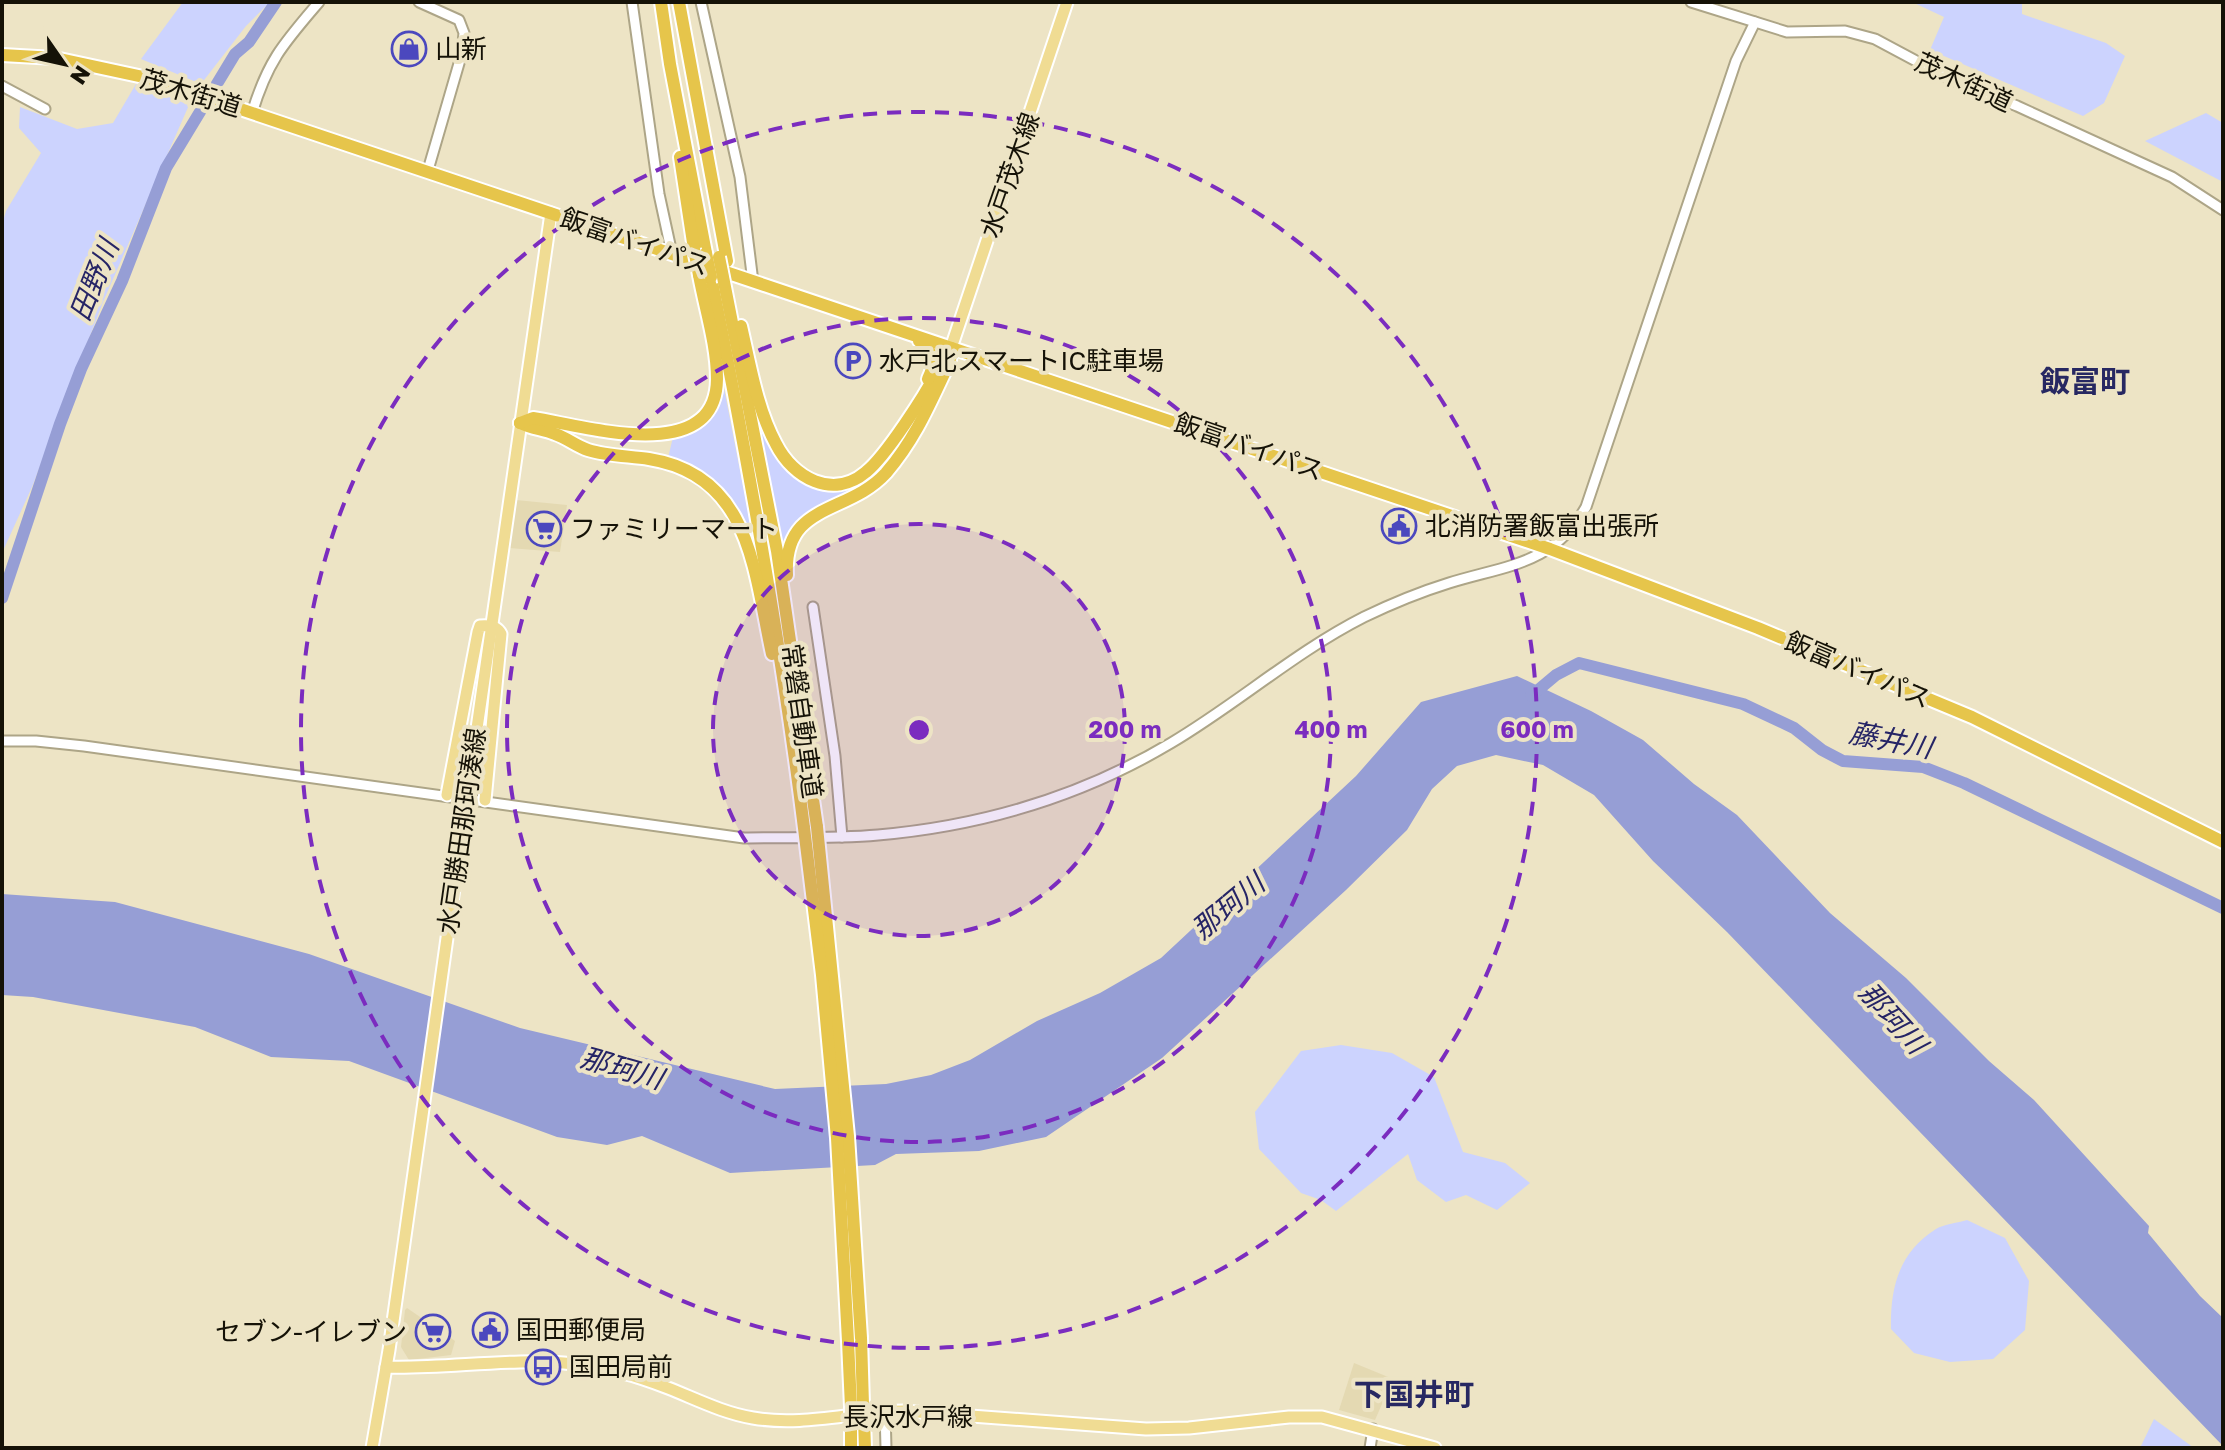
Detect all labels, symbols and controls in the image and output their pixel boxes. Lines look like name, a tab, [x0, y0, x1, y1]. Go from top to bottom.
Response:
north arrow	[24, 24, 104, 104]
shop icon: 山新	[390, 30, 428, 68]
place label: 山新	[435, 33, 487, 64]
street label: 茂木街道	[1911, 46, 2018, 118]
text: N	[65, 61, 97, 90]
street label: 茂木街道	[137, 62, 245, 123]
street label: 水戸茂木線	[974, 108, 1045, 241]
street label: 飯富バイパス	[557, 202, 714, 281]
water label: 田野川	[63, 232, 126, 325]
parking icon: 水戸北スマートIC駐車場	[834, 342, 872, 380]
place label: 水戸北スマートIC駐車場	[879, 345, 1164, 376]
district label: 飯富町	[2040, 363, 2130, 399]
street label: 飯富バイパス	[1171, 407, 1328, 486]
public building icon: 北消防署飯富出張所	[1380, 507, 1418, 545]
supermarket icon: ファミリーマート	[525, 510, 563, 548]
place label: 北消防署飯富出張所	[1425, 510, 1659, 541]
place label: ファミリーマート	[570, 513, 778, 544]
street label: 飯富バイパス	[1781, 625, 1936, 714]
street label: 常磐自動車道	[776, 642, 829, 800]
text: 200 m	[1089, 714, 1161, 743]
text: 400 m	[1294, 714, 1368, 743]
text: 600 m	[1500, 714, 1574, 743]
water label: 藤井川	[1847, 715, 1938, 764]
centre of rings	[905, 716, 933, 744]
street label: 水戸勝田那珂湊線	[432, 726, 491, 936]
water label: 那珂川	[1185, 864, 1273, 945]
water label: 那珂川	[1853, 975, 1936, 1062]
water label: 那珂川	[577, 1040, 670, 1096]
public building icon: 国田郵便局	[471, 1311, 509, 1349]
supermarket icon: セブン-イレブン	[414, 1313, 452, 1351]
place label: 国田郵便局	[516, 1314, 646, 1345]
place label: セブン-イレブン	[215, 1316, 407, 1347]
bus stop icon: 国田局前	[524, 1348, 562, 1386]
place label: 国田局前	[569, 1351, 673, 1382]
district label: 下国井町	[1354, 1376, 1474, 1412]
street label: 長沢水戸線	[843, 1401, 973, 1432]

